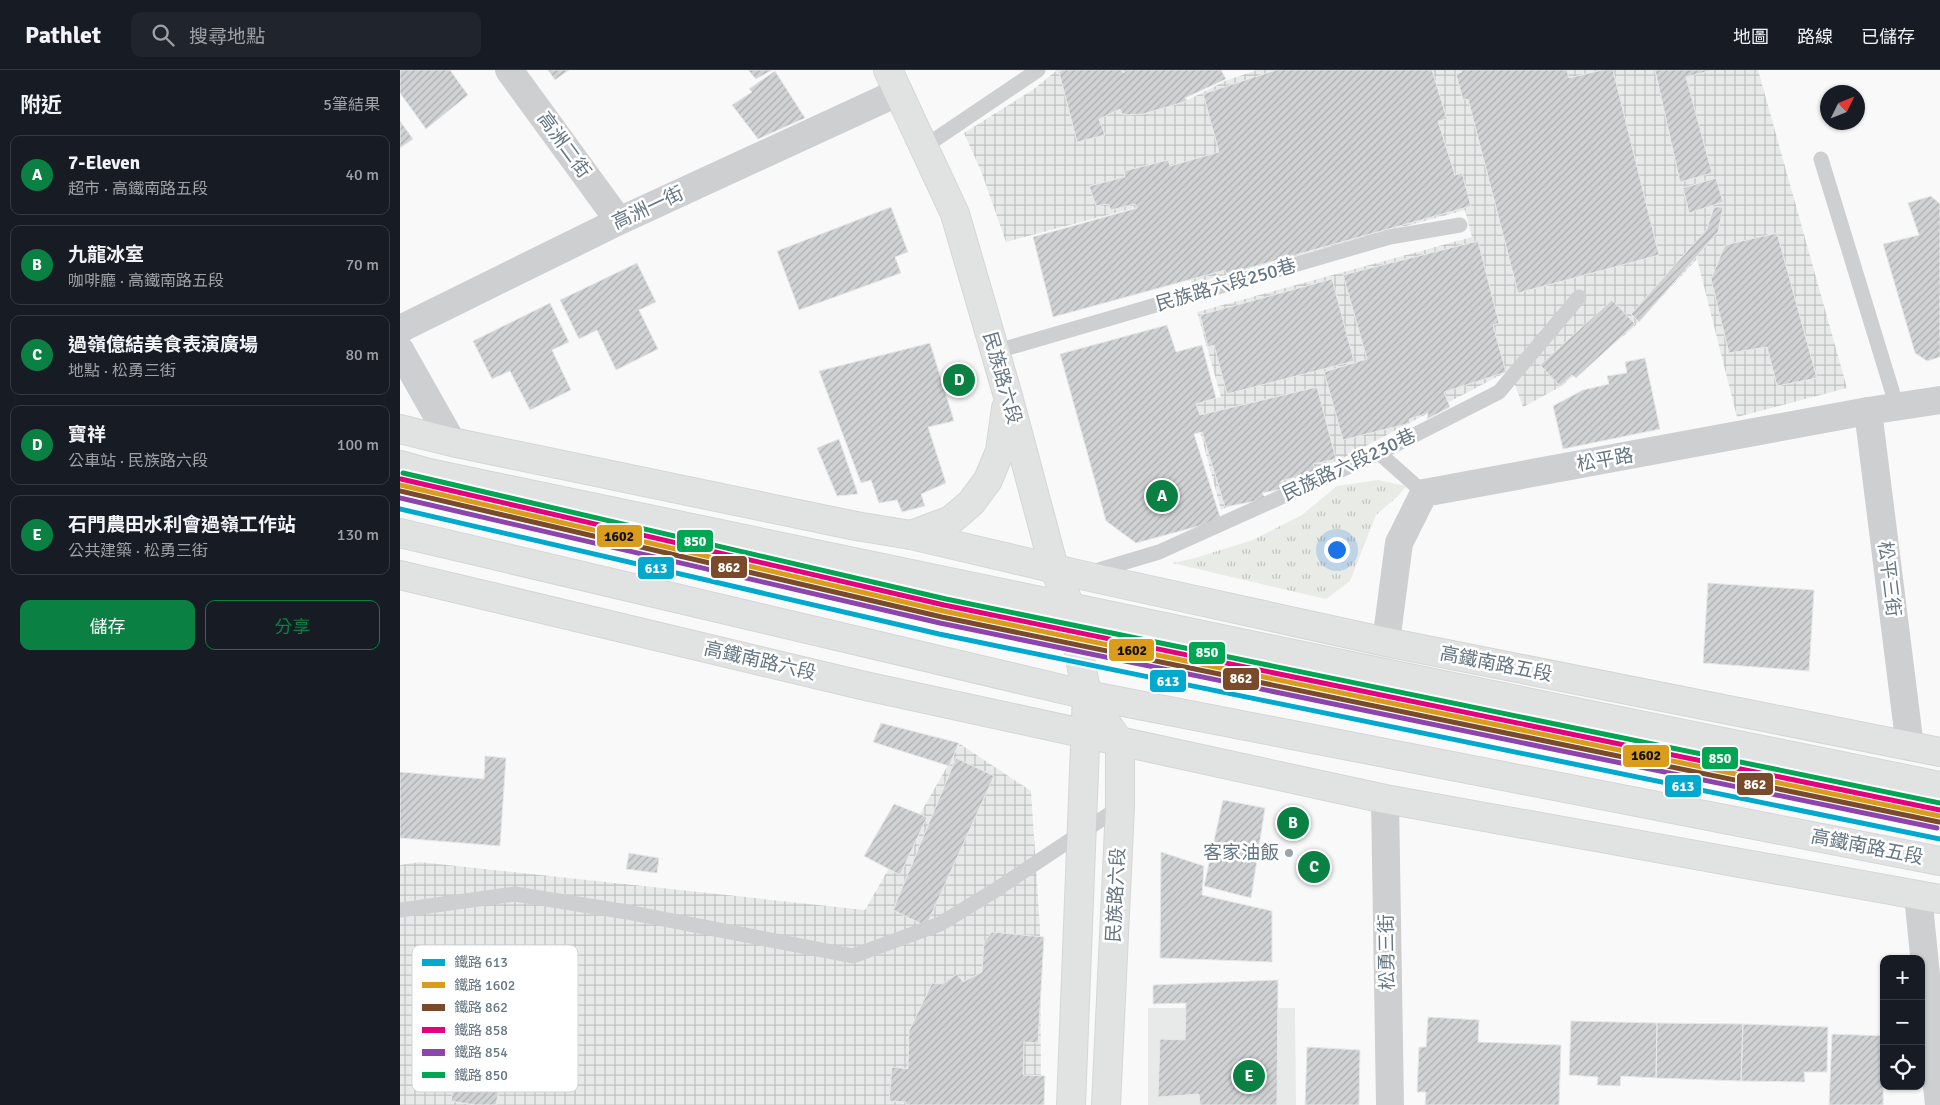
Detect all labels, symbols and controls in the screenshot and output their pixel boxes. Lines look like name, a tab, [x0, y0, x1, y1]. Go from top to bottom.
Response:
search box	[131, 12, 481, 57]
text: Pathlet	[25, 20, 101, 50]
icon: search	[149, 21, 177, 49]
text: 搜尋地點	[189, 25, 265, 49]
text: 地圖	[1733, 26, 1769, 48]
text: 路線	[1797, 26, 1833, 48]
text: 已儲存	[1861, 26, 1915, 48]
north arrow	[1820, 85, 1865, 130]
text: 附近	[20, 92, 62, 118]
text: 5筆結果	[323, 95, 380, 115]
street label: 高洲二街	[532, 107, 596, 183]
text: 7-Eleven	[68, 151, 140, 175]
text: A	[32, 165, 42, 185]
text: 40 m	[345, 165, 379, 185]
text: 超市 · 高鐵南路五段	[68, 179, 208, 199]
street label: 高洲一街	[608, 181, 688, 235]
text: 九龍冰室	[68, 243, 144, 267]
street label: 民族路六段250巷	[1153, 254, 1299, 316]
text: B	[32, 255, 42, 275]
text: 70 m	[345, 255, 379, 275]
text: 咖啡廳 · 高鐵南路五段	[68, 271, 224, 291]
street label: 民族路六段	[977, 329, 1027, 427]
text: 過嶺億結美食表演廣場	[68, 333, 258, 357]
text: C	[32, 345, 42, 365]
text: 80 m	[345, 345, 379, 365]
text: 地點 · 松勇三街	[68, 361, 176, 381]
pin: D	[943, 361, 975, 399]
text: 寶祥	[68, 423, 106, 447]
street label: 民族路六段230巷	[1278, 424, 1420, 506]
text: D	[32, 435, 42, 455]
text: 100 m	[337, 435, 379, 455]
street label: 松平路	[1575, 443, 1635, 477]
text: 公車站 · 民族路六段	[68, 451, 208, 471]
pin: A	[1146, 477, 1178, 515]
text: 石門農田水利會過嶺工作站	[68, 513, 296, 537]
line badge: 1602	[596, 524, 643, 548]
text: E	[32, 525, 42, 545]
text: 130 m	[337, 525, 379, 545]
text: 1602	[604, 528, 634, 545]
line badge: 850	[676, 529, 714, 553]
text: 850	[684, 533, 707, 550]
your location	[1324, 537, 1350, 563]
street label: 松平三街	[1872, 540, 1906, 618]
text: 公共建築 · 松勇三街	[68, 541, 208, 561]
line badge: 862	[710, 555, 748, 579]
line badge: 613	[637, 556, 675, 580]
text: 862	[718, 559, 740, 576]
text: 613	[645, 560, 667, 577]
button: 儲存	[20, 600, 195, 650]
button: 分享	[205, 600, 380, 650]
street label: 高鐵南路六段	[702, 636, 818, 686]
line badge: 1602	[1108, 638, 1155, 662]
line badge: 850	[1188, 641, 1226, 665]
street label: 高鐵南路五段	[1438, 641, 1554, 687]
text: 1602	[1117, 642, 1147, 659]
text: 850	[1196, 644, 1219, 661]
line badge: 862	[1222, 667, 1260, 691]
line badge: 613	[1149, 669, 1187, 693]
text: 862	[1230, 670, 1252, 687]
text: 613	[1157, 673, 1179, 690]
line badge: 1602	[1622, 744, 1670, 768]
line badge: 850	[1701, 746, 1739, 770]
text: 1602	[1631, 747, 1661, 764]
text: 850	[1709, 750, 1732, 767]
line badge: 862	[1736, 772, 1774, 796]
line badge: 613	[1664, 774, 1702, 798]
text: 862	[1744, 776, 1766, 793]
text: 613	[1672, 778, 1694, 795]
pin: B	[1277, 804, 1309, 842]
street label: 高鐵南路五段	[1809, 824, 1925, 870]
place label: 客家油飯	[1203, 841, 1279, 865]
street label: 民族路六段	[1102, 847, 1130, 943]
marker: 客家油飯	[1283, 847, 1295, 859]
pin: C	[1298, 848, 1330, 886]
street label: 松勇三街	[1374, 914, 1400, 990]
legend	[412, 945, 578, 1092]
text: 鐵路 613	[454, 954, 508, 971]
map controls	[1880, 955, 1925, 1090]
button: +	[1880, 955, 1925, 1000]
text: 鐵路 1602	[454, 977, 515, 994]
text: 鐵路 862	[454, 999, 508, 1016]
button: −	[1880, 1000, 1925, 1045]
text: 鐵路 858	[454, 1022, 508, 1039]
text: 鐵路 854	[454, 1044, 508, 1061]
button: locate	[1880, 1045, 1925, 1090]
pin: E	[1233, 1057, 1265, 1095]
text: 鐵路 850	[454, 1067, 508, 1084]

